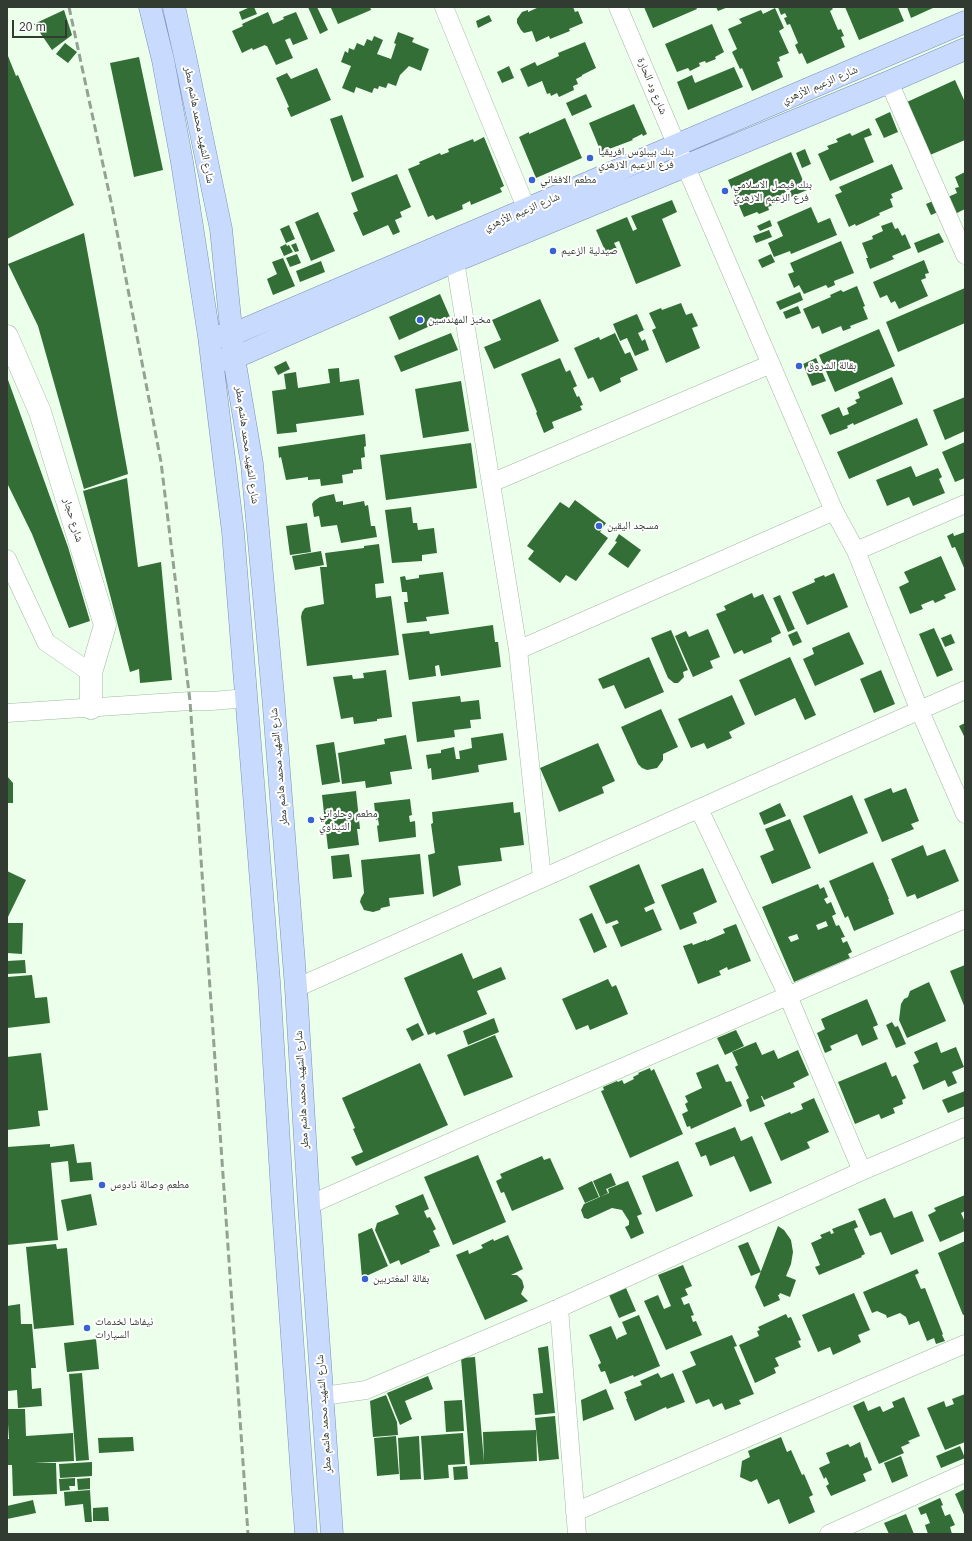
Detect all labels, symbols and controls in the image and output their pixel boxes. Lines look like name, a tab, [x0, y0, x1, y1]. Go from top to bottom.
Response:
scale bar	[14, 12, 69, 38]
text: 20 m	[19, 20, 46, 34]
street label: شارع ود الحارة	[634, 56, 670, 116]
street label: شارع الزعيم الأزهري	[780, 63, 860, 107]
street label: شارع الشهيد محمد هاشم مطر	[181, 66, 217, 184]
place label: بنك بيبلوس افريقيا فرع الزعيم الازهري	[598, 145, 674, 171]
marker: بنك بيبلوس افريقيا فرع الزعيم الازهري	[585, 153, 595, 163]
place label: مطعم الافغاني	[540, 173, 596, 187]
marker: مطعم الافغاني	[527, 175, 537, 185]
place label: بنك فيصل الاسلامي فرع الزعيم الازهري	[733, 178, 812, 204]
marker: بنك فيصل الاسلامي فرع الزعيم الازهري	[720, 186, 730, 196]
street label: شارع الزعيم الأزهري	[482, 190, 562, 234]
place label: صيدلية الزعيم	[561, 244, 618, 258]
marker: صيدلية الزعيم	[548, 246, 558, 256]
place label: مخبز المهندسين	[428, 313, 491, 327]
marker: مخبز المهندسين	[415, 315, 425, 325]
place label: بقالة الشروق	[807, 359, 856, 373]
marker: بقالة الشروق	[794, 361, 804, 371]
street label: شارع الشهيد محمد هاشم مطر	[232, 385, 262, 505]
street label: شارع حجار	[60, 496, 86, 544]
place label: مسجد اليقين	[607, 519, 658, 533]
marker: مسجد اليقين	[594, 521, 604, 531]
street label: شارع الشهيد محمد هاشم مطر	[267, 707, 291, 827]
place label: مطعم وحلواني التيناوي	[319, 807, 378, 833]
marker: مطعم وحلواني التيناوي	[306, 815, 316, 825]
street label: شارع الشهيد محمد هاشم مطر	[292, 1030, 312, 1150]
place label: مطعم وصالة نادوس	[110, 1178, 189, 1192]
marker: مطعم وصالة نادوس	[97, 1180, 107, 1190]
place label: بقالة المغتربين	[373, 1272, 429, 1286]
marker: بقالة المغتربين	[360, 1274, 370, 1284]
place label: نيفاشا لخدمات السيارات	[95, 1315, 153, 1341]
marker: نيفاشا لخدمات السيارات	[82, 1323, 92, 1333]
street label: شارع الشهيد محمد هاشم مطر	[313, 1354, 335, 1474]

